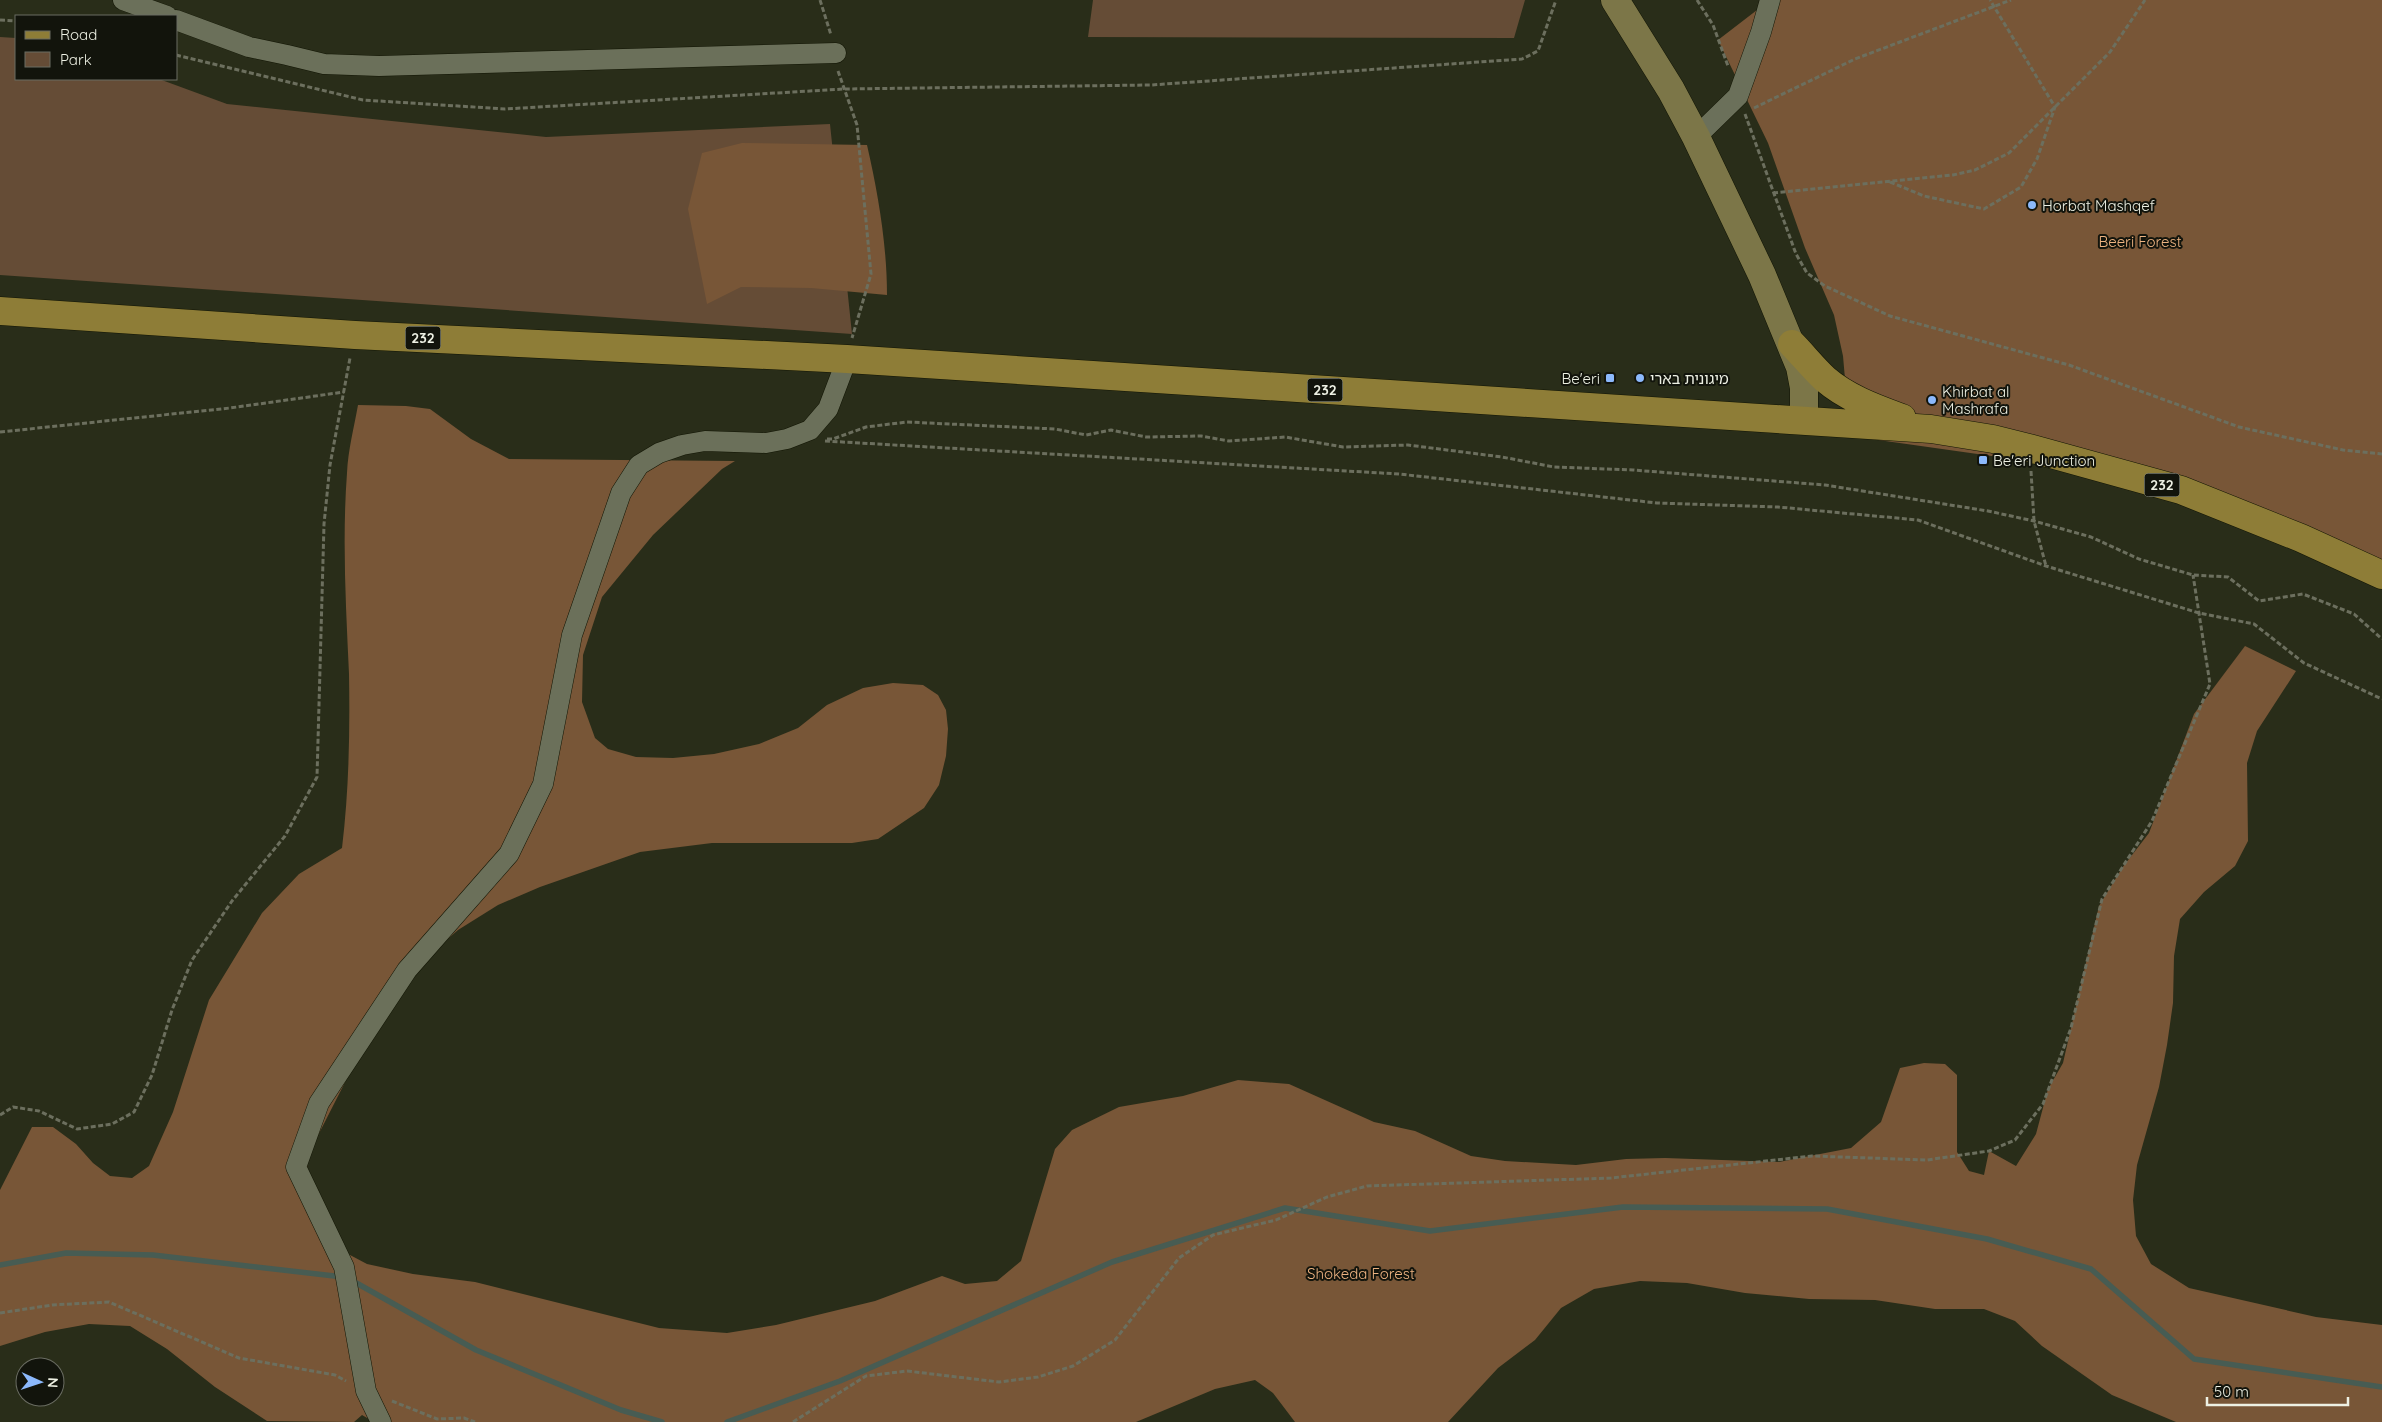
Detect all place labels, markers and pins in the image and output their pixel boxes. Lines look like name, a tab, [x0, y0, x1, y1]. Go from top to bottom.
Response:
place label: Horbat Mashqef	[2042, 196, 2156, 215]
marker: Horbat Mashqef	[2026, 199, 2038, 211]
place label: Be'eri	[1561, 369, 1600, 388]
place label: מיגונית בארי	[1650, 369, 1729, 388]
marker: Be'eri	[1604, 372, 1616, 384]
marker: מיגונית בארי	[1634, 372, 1646, 384]
place label: Khirbat al Mashrafa	[1942, 382, 2010, 418]
marker: Khirbat al Mashrafa	[1926, 394, 1938, 406]
place label: Be'eri Junction	[1993, 451, 2095, 470]
marker: Be'eri Junction	[1977, 454, 1989, 466]

